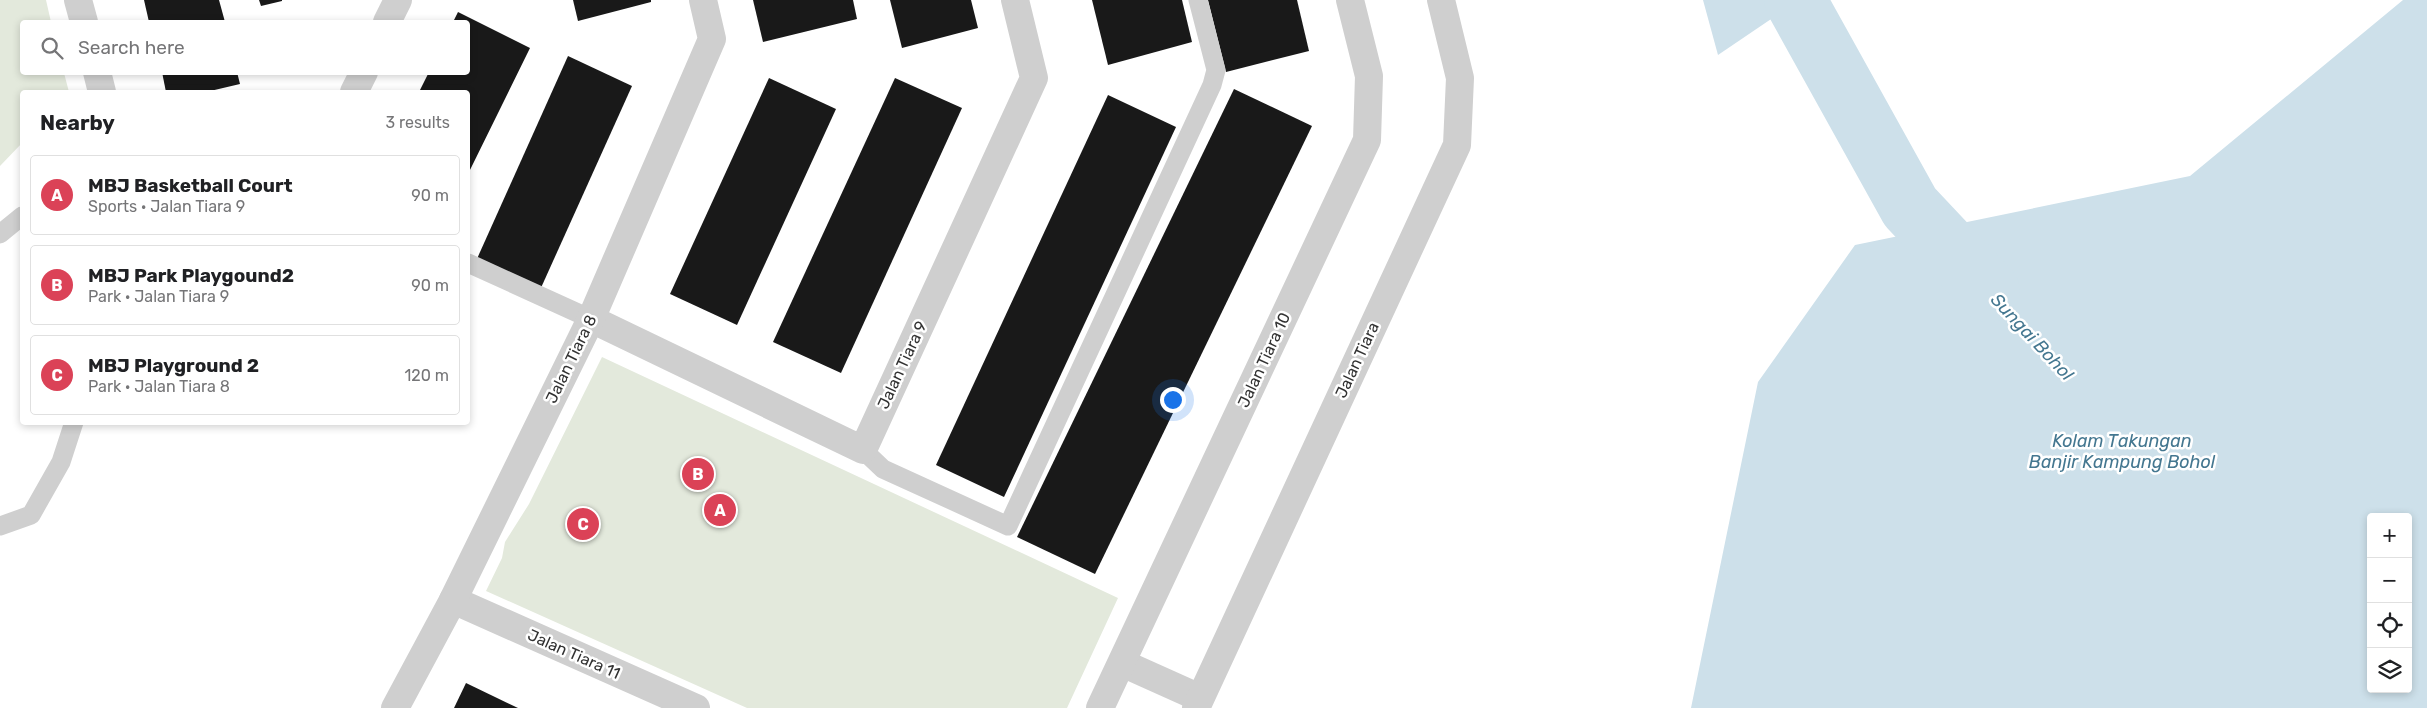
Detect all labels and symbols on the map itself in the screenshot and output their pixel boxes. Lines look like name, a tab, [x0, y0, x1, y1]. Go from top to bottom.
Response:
water label: Sungai Bohol	[1986, 289, 2078, 386]
street label: Jalan Tiara 10	[1234, 310, 1294, 410]
street label: Jalan Tiara 8	[541, 312, 601, 406]
street label: Jalan Tiara 9	[873, 318, 931, 412]
street label: Jalan Tiara	[1331, 319, 1383, 401]
your location	[1160, 387, 1186, 413]
water label: Kolam Takungan Banjir Kampung Bohol	[2029, 430, 2216, 473]
pin: B	[682, 455, 714, 493]
pin: A	[704, 491, 736, 529]
pin: C	[567, 505, 599, 543]
street label: Jalan Tiara 11	[525, 625, 623, 683]

